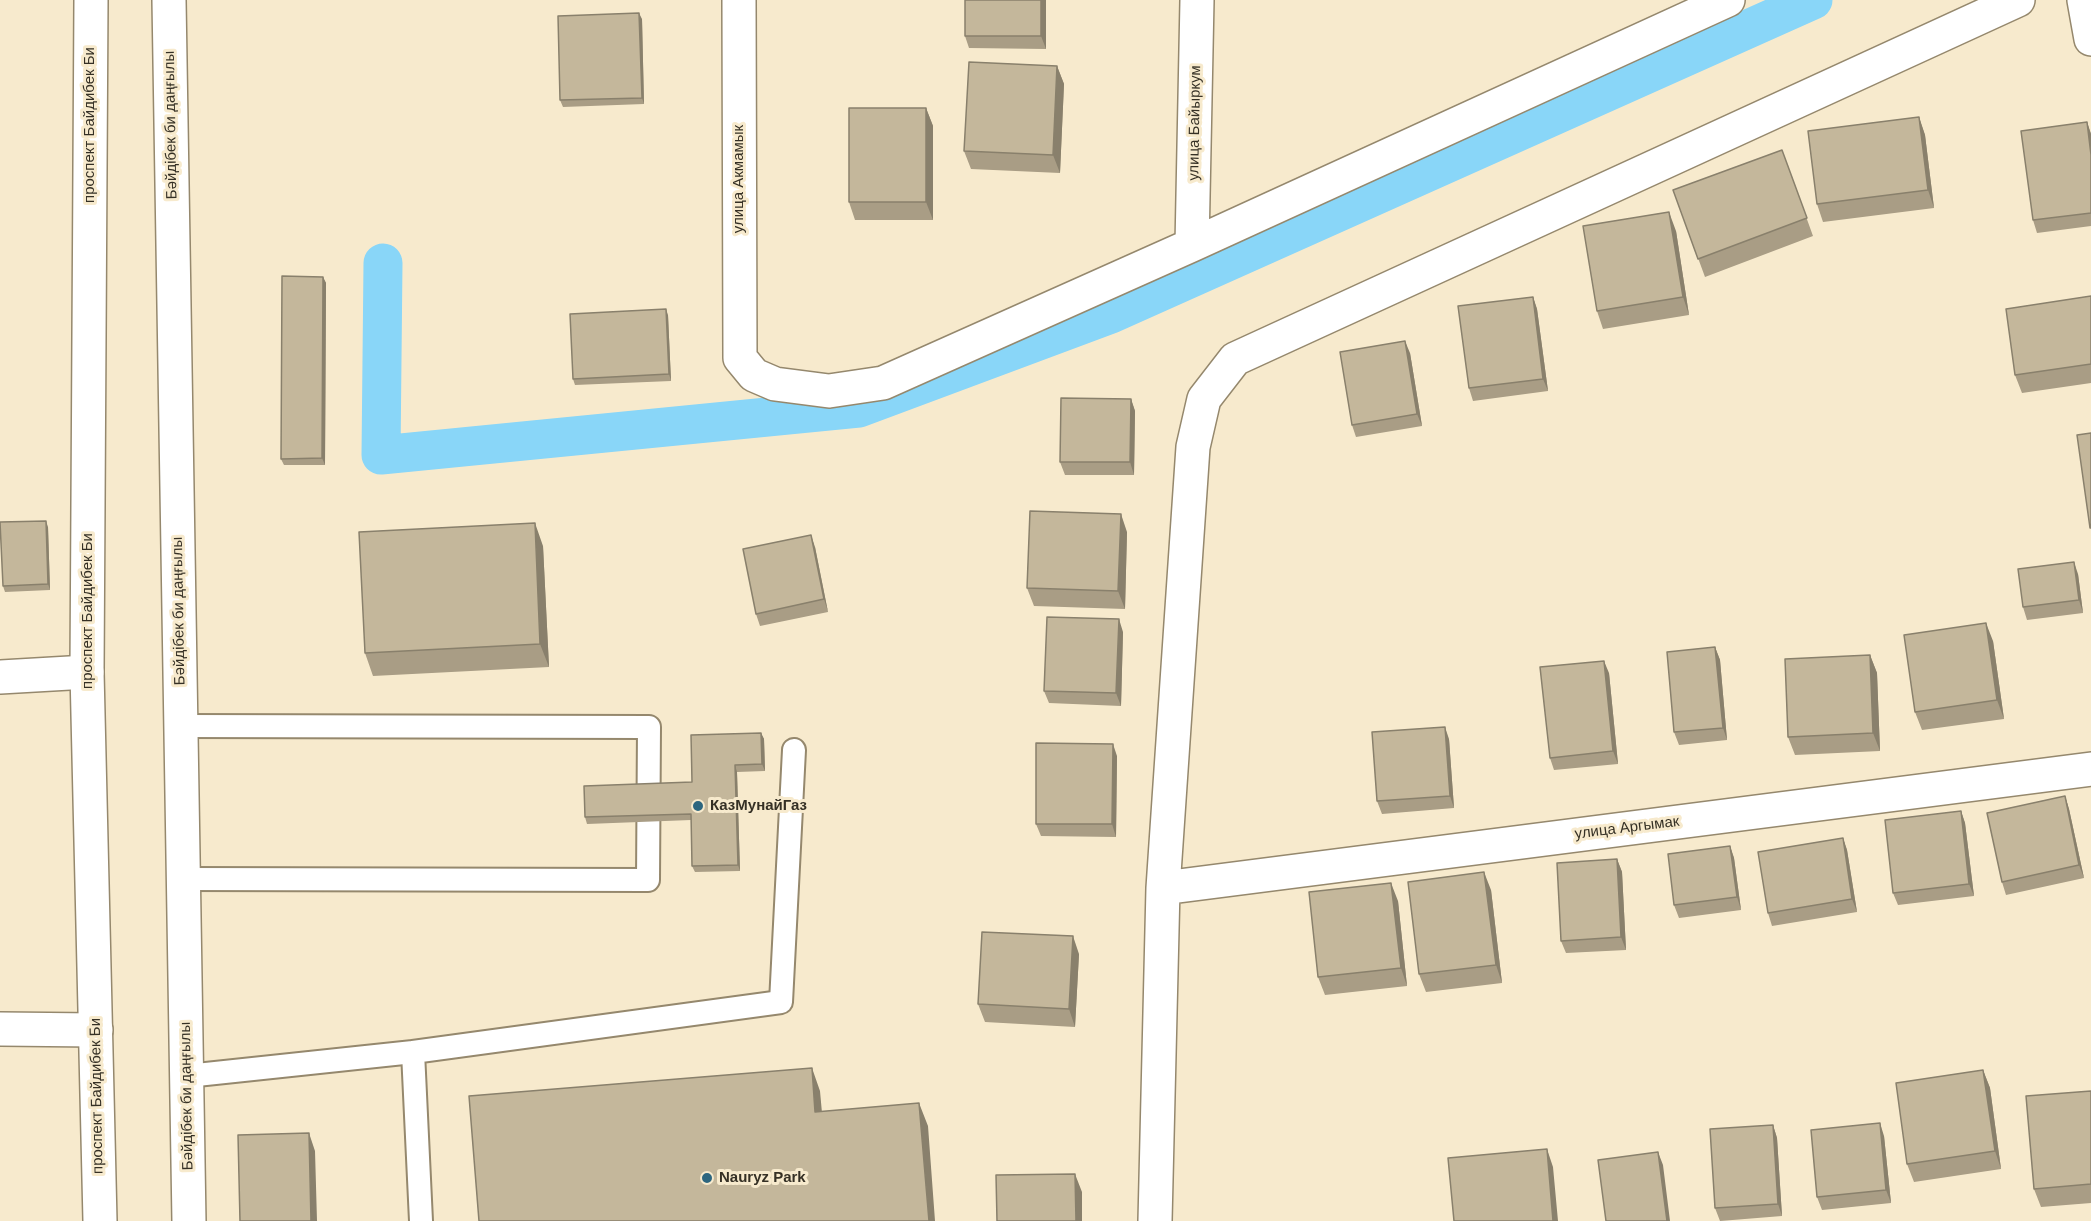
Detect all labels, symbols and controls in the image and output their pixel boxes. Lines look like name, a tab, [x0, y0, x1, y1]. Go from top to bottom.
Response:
street label: проспект Байдибек Би	[81, 47, 99, 203]
street label: Бәйдібек би даңғылы	[161, 51, 181, 199]
street label: улица Байыркум	[1185, 65, 1205, 181]
street label: улица Акмамык	[730, 125, 748, 233]
street label: проспект Байдибек Би	[79, 533, 97, 689]
street label: Бәйдібек би даңғылы	[169, 537, 189, 685]
place label: КазМунайГаз	[710, 797, 807, 815]
marker: КазМунайГаз	[691, 799, 705, 813]
street label: улица Аргымак	[1574, 813, 1680, 843]
street label: проспект Байдибек Би	[87, 1018, 107, 1174]
street label: Бәйдібек би даңғылы	[177, 1022, 197, 1170]
place label: Nauryz Park	[719, 1169, 806, 1187]
marker: Nauryz Park	[700, 1171, 714, 1185]

